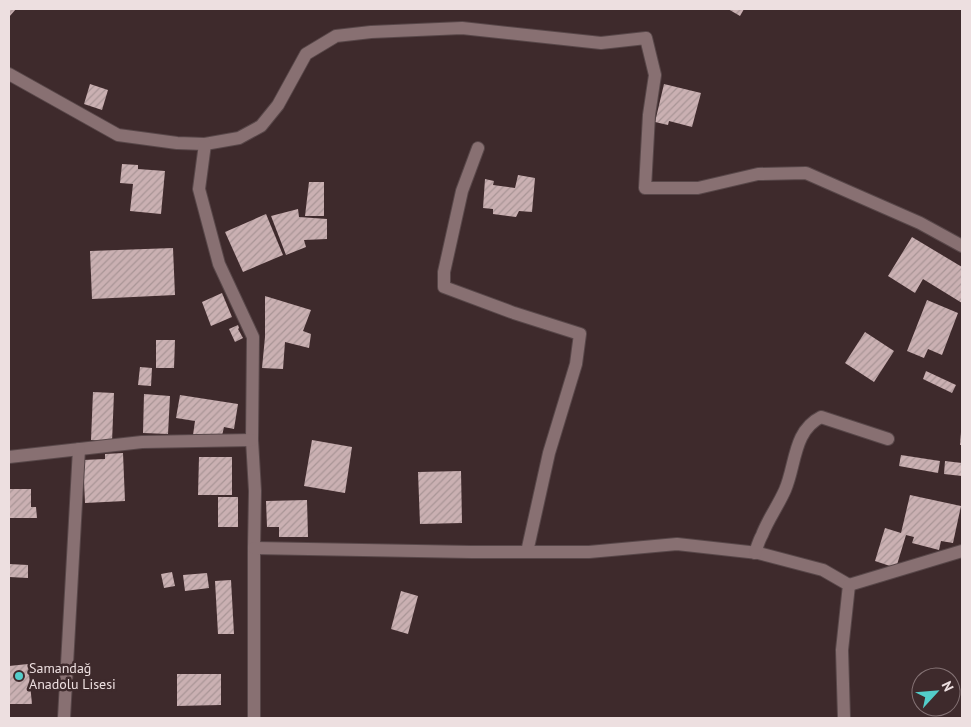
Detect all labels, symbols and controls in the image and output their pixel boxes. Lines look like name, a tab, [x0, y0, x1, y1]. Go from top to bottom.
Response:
place label: Samandağ Anadolu Lisesi	[29, 659, 116, 693]
north arrow	[911, 667, 961, 717]
marker: Samandağ Anadolu Lisesi	[13, 670, 25, 682]
text: N	[938, 678, 958, 694]

